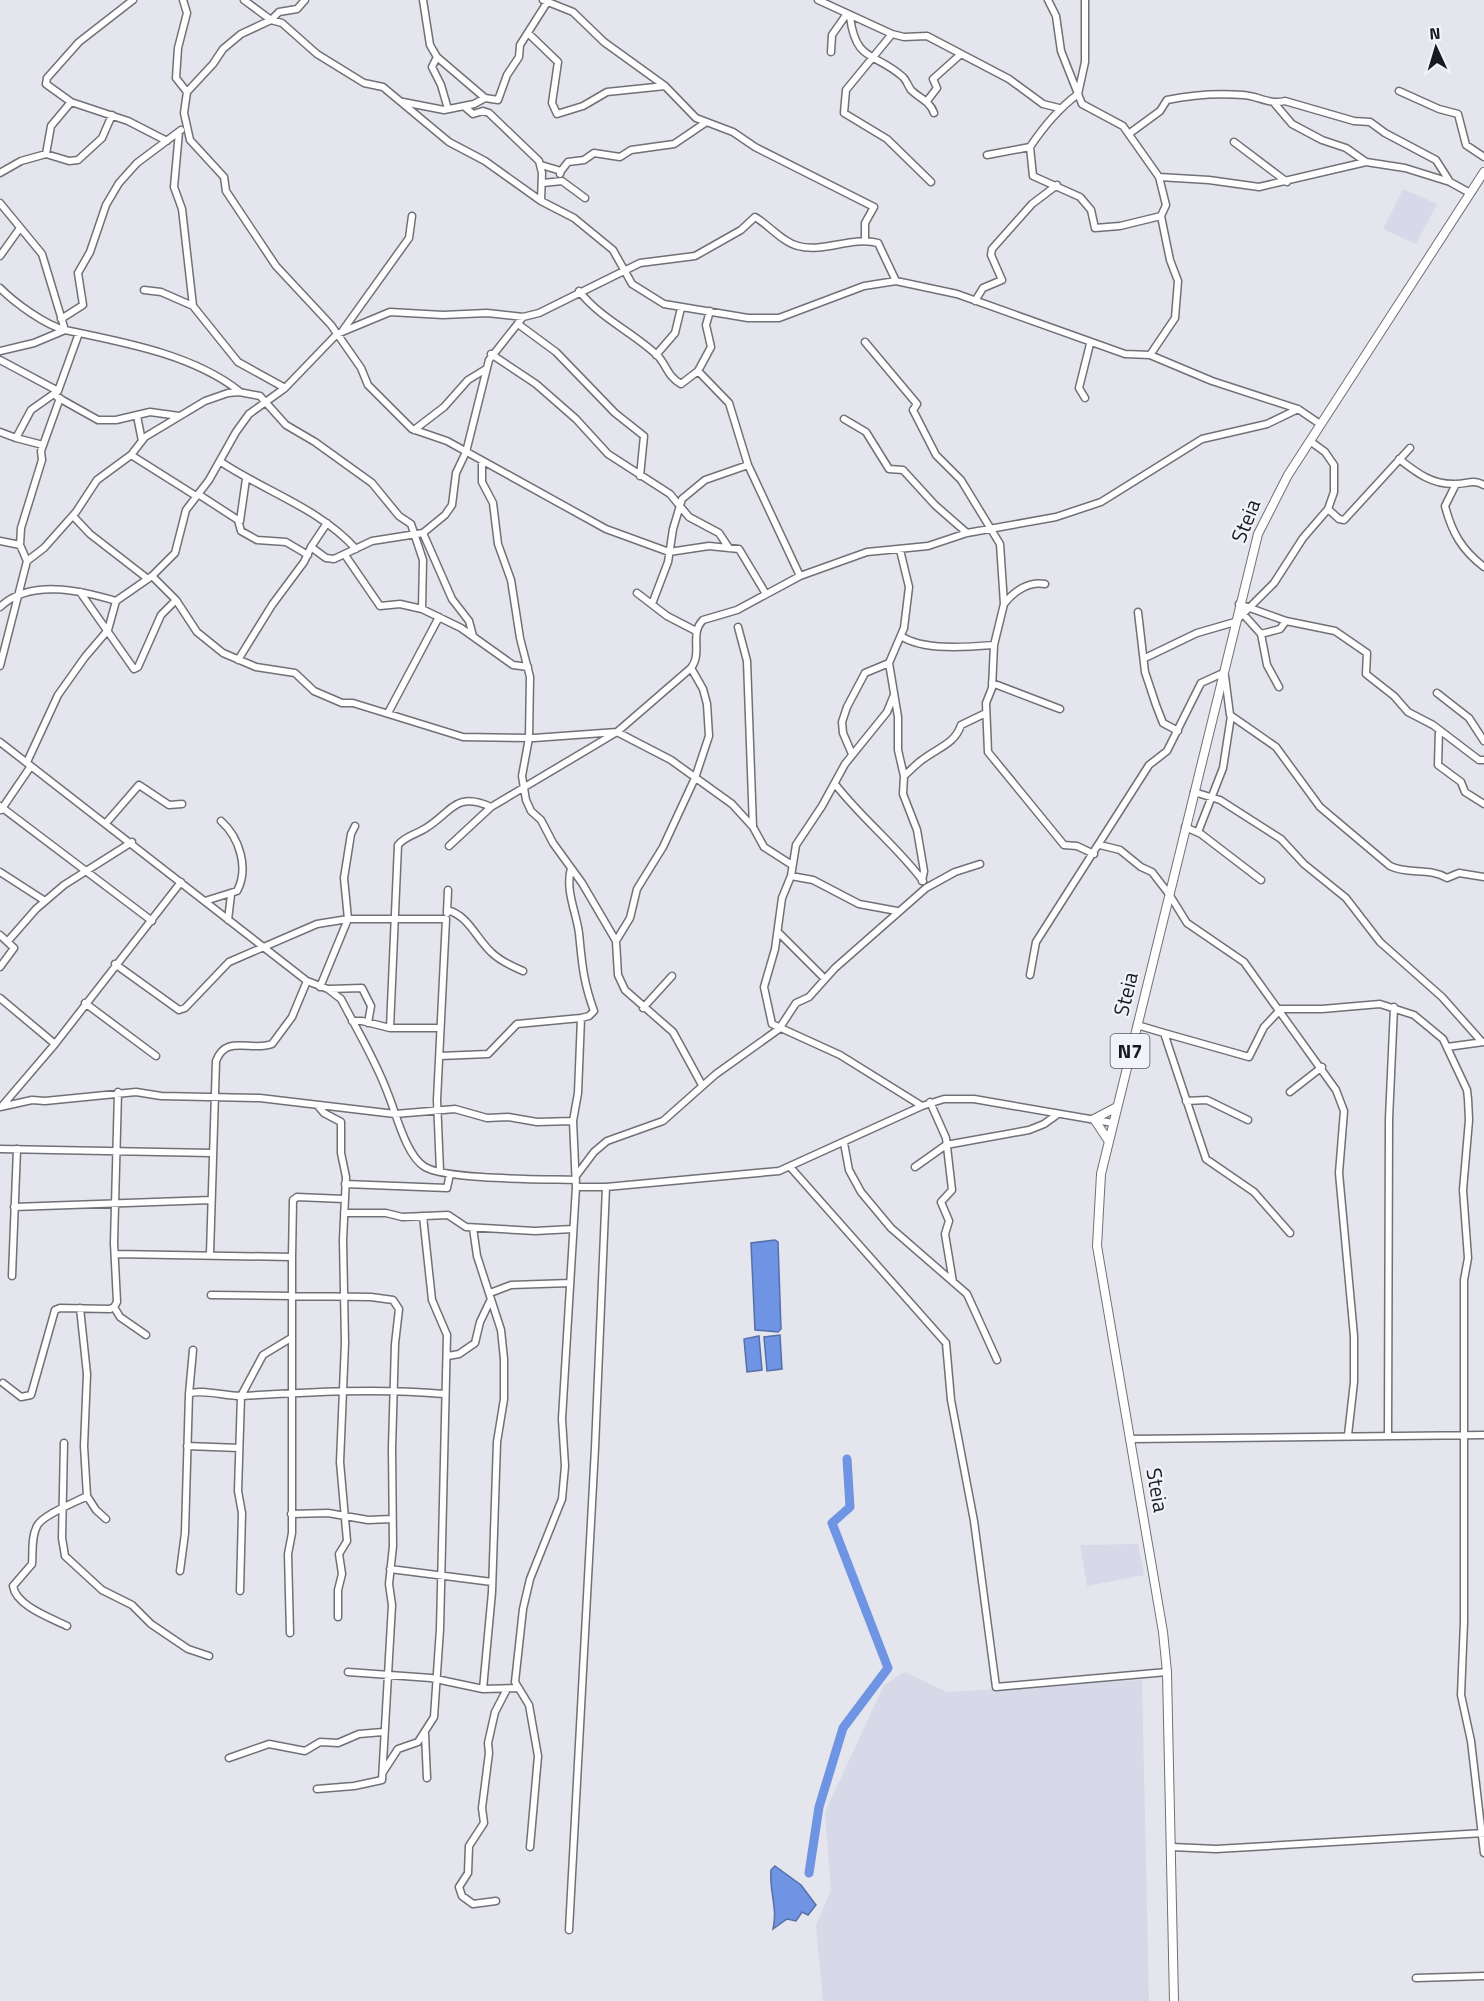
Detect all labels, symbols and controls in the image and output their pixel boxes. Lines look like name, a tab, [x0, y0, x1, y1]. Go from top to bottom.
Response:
north arrow	[1406, 18, 1466, 78]
text: N	[1429, 21, 1441, 45]
street label: Steia	[1222, 494, 1268, 547]
street label: Steia	[1104, 968, 1146, 1019]
road number: N7	[1110, 1034, 1150, 1068]
street label: Steia	[1138, 1465, 1178, 1515]

